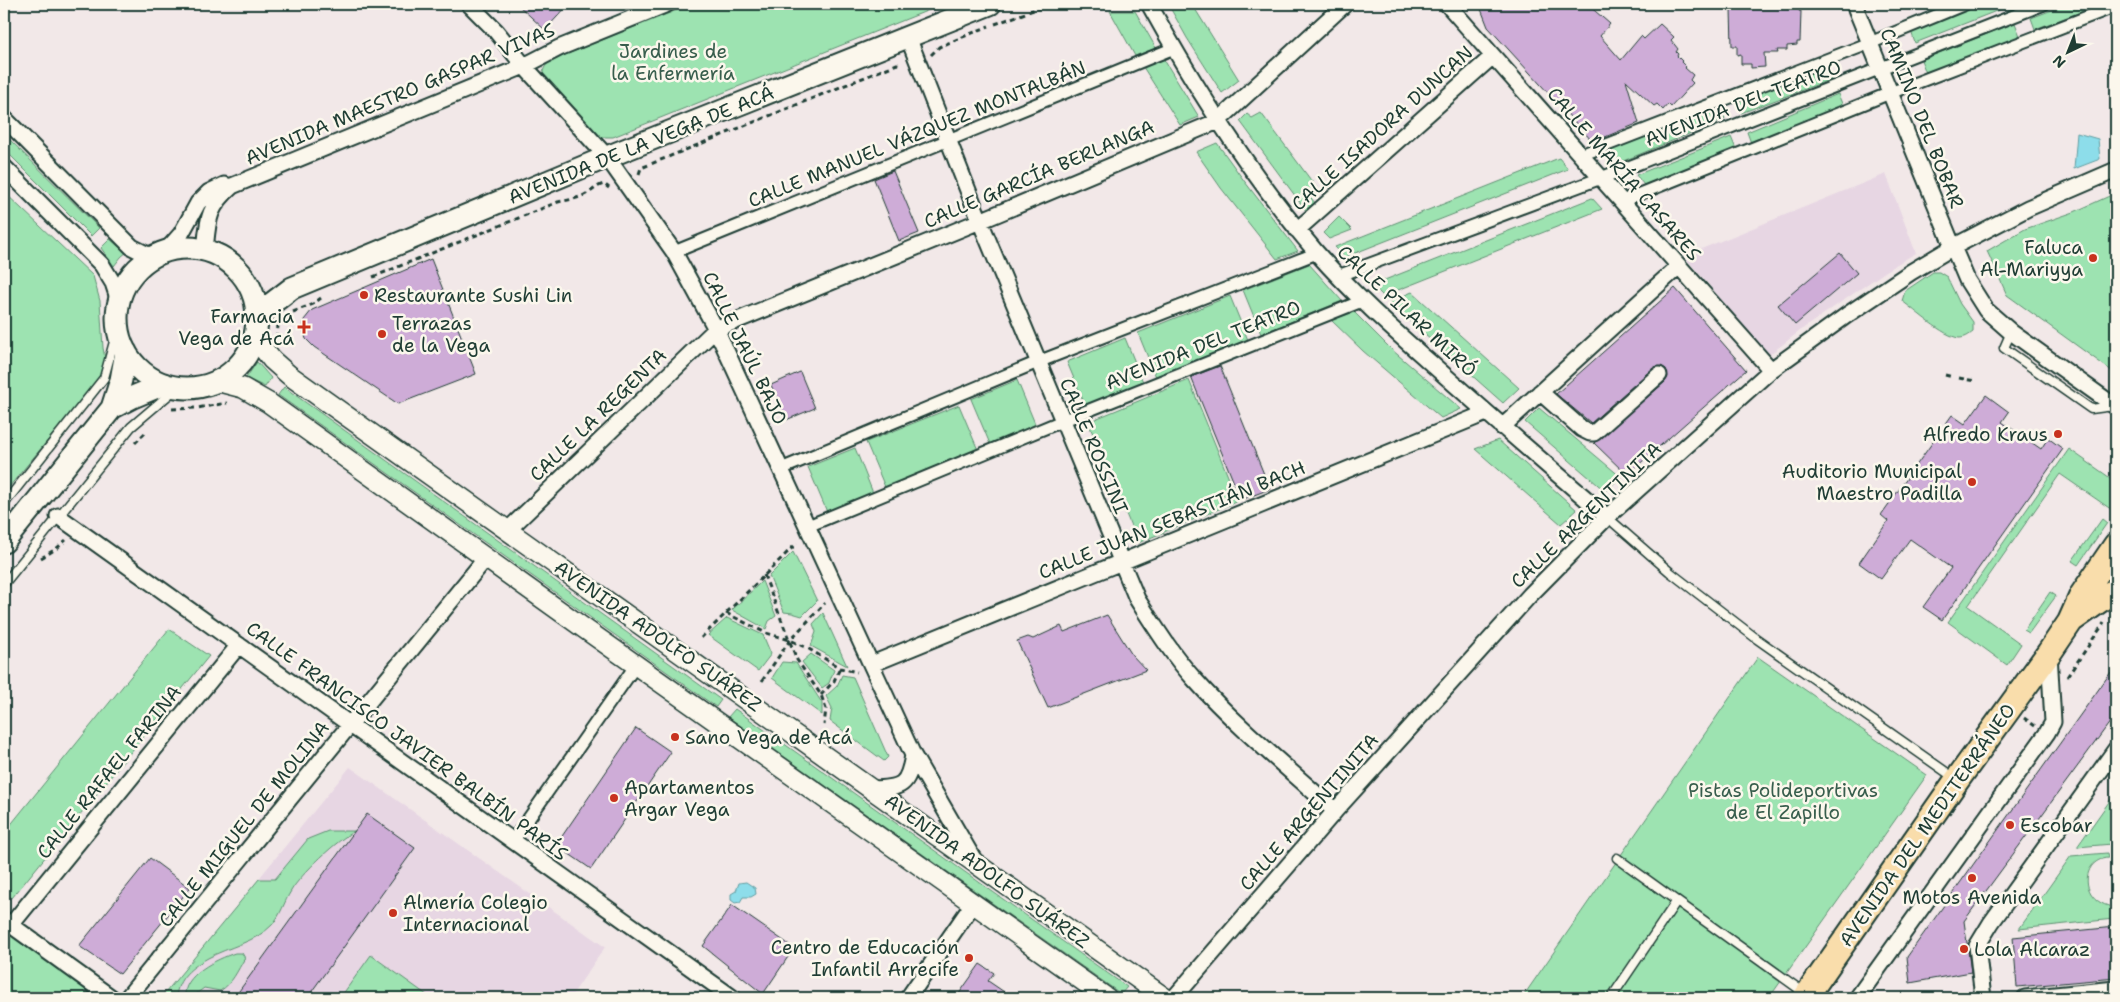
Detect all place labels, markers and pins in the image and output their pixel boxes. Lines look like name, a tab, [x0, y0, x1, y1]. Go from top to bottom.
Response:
place label: Faluca Al-Mariyya	[1980, 235, 2083, 282]
marker: Faluca Al-Mariyya	[2087, 252, 2099, 264]
place label: Restaurante Sushi Lin	[374, 283, 572, 308]
marker: Restaurante Sushi Lin	[358, 289, 370, 301]
place label: Farmacia Vega de Acá	[178, 304, 294, 351]
place label: Terrazas de la Vega	[392, 311, 490, 358]
marker: Farmacia Vega de Acá	[298, 321, 310, 333]
marker: Terrazas de la Vega	[376, 328, 388, 340]
place label: Alfredo Kraus	[1923, 422, 2048, 447]
marker: Alfredo Kraus	[2052, 428, 2064, 440]
place label: Auditorio Municipal Maestro Padilla	[1782, 459, 1962, 506]
marker: Auditorio Municipal Maestro Padilla	[1966, 476, 1978, 488]
place label: Sano Vega de Acá	[685, 725, 853, 750]
marker: Sano Vega de Acá	[669, 731, 681, 743]
place label: Apartamentos Argar Vega	[624, 775, 755, 822]
marker: Apartamentos Argar Vega	[608, 792, 620, 804]
place label: Escobar	[2020, 813, 2093, 838]
marker: Escobar	[2004, 819, 2016, 831]
marker: Motos Avenida	[1966, 872, 1978, 884]
place label: Motos Avenida	[1903, 885, 2042, 910]
place label: Almería Colegio Internacional	[403, 890, 548, 937]
marker: Almería Colegio Internacional	[387, 907, 399, 919]
place label: Centro de Educación Infantil Arrecife	[771, 935, 959, 982]
place label: Lola Alcaraz	[1974, 937, 2090, 962]
marker: Lola Alcaraz	[1958, 943, 1970, 955]
marker: Centro de Educación Infantil Arrecife	[963, 952, 975, 964]

